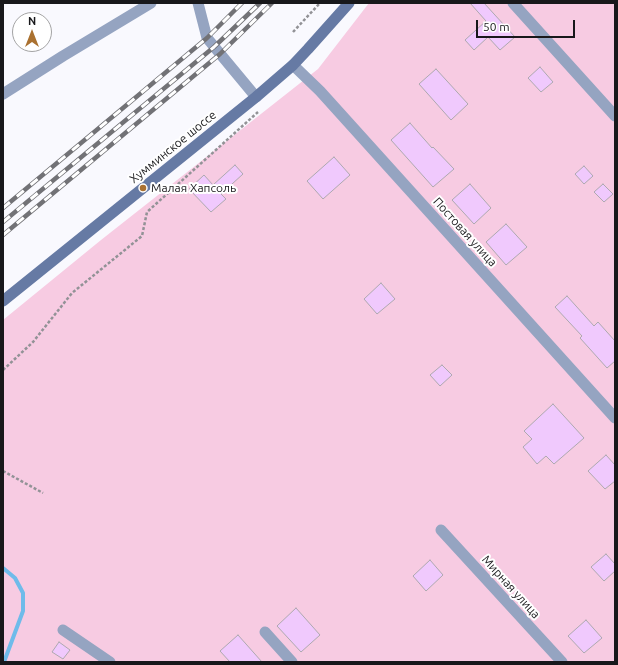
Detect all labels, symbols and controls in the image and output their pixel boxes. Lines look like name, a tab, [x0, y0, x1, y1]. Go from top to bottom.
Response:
north arrow	[12, 12, 52, 52]
scale bar	[478, 12, 577, 38]
text: N	[28, 15, 36, 27]
text: 50 m	[483, 20, 510, 33]
street label: Хумминское шоссе	[127, 108, 219, 186]
place label: Малая Хапсоль	[151, 181, 236, 195]
marker: Малая Хапсоль	[138, 183, 148, 193]
street label: Постовая улица	[430, 194, 500, 270]
street label: Мирная улица	[479, 553, 543, 621]

